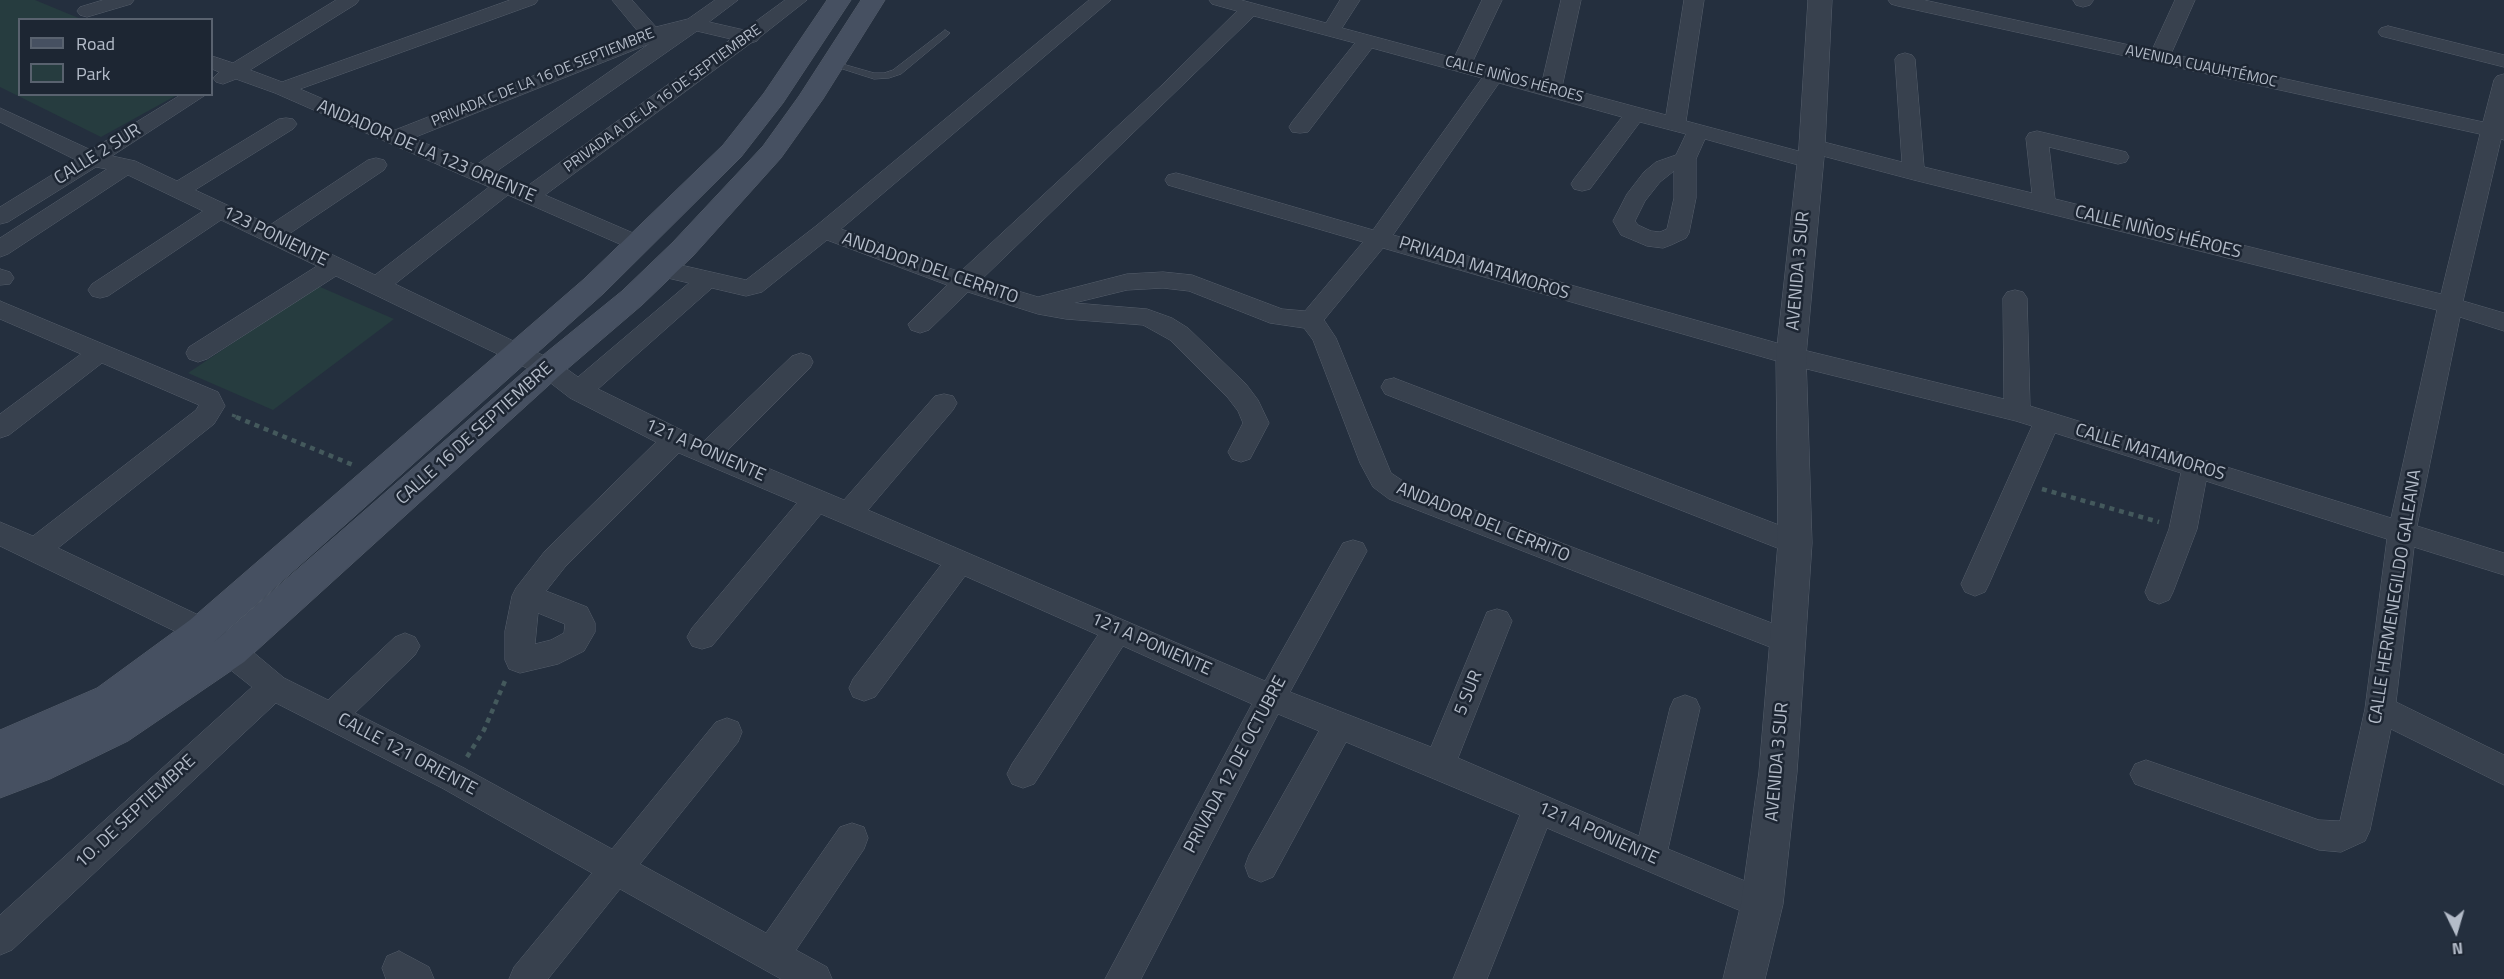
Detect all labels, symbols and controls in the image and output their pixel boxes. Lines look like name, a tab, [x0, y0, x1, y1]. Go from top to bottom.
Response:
legend	[18, 18, 213, 96]
street label: PRIVADA A DE LA 16 DE SEPTIEMBRE	[561, 21, 765, 177]
street label: PRIVADA C DE LA 16 DE SEPTIEMBRE	[429, 25, 657, 131]
text: Road	[76, 30, 115, 57]
street label: AVENIDA CUAUHTÉMOC	[2124, 42, 2278, 92]
street label: CALLE NIÑOS HÉROES	[1443, 53, 1585, 107]
text: Park	[76, 60, 110, 87]
street label: ANDADOR DE LA 123 ORIENTE	[313, 96, 539, 208]
street label: CALLE 2 SUR	[51, 120, 145, 190]
street label: 123 PONIENTE	[219, 202, 331, 272]
street label: CALLE NIÑOS HÉROES	[2073, 202, 2243, 264]
street label: AVENIDA 3 SUR	[1783, 210, 1815, 332]
street label: ANDADOR DEL CERRITO	[839, 229, 1021, 309]
street label: PRIVADA MATAMOROS	[1396, 233, 1572, 305]
street label: CALLE 16 DE SEPTIEMBRE	[392, 358, 558, 510]
street label: 121 A PONIENTE	[641, 415, 769, 487]
street label: CALLE MATAMOROS	[2072, 420, 2228, 486]
street label: CALLE HERMENEGILDO GALEANA	[2365, 468, 2427, 726]
street label: ANDADOR DEL CERRITO	[1393, 478, 1573, 568]
street label: 121 A PONIENTE	[1087, 609, 1215, 681]
street label: 5 SUR	[1450, 667, 1488, 719]
street label: PRIVADA 12 DE OCTUBRE	[1180, 673, 1292, 857]
street label: AVENIDA 3 SUR	[1762, 701, 1794, 823]
street label: CALLE 121 ORIENTE	[334, 709, 480, 801]
street label: 1O. DE SEPTIEMBRE	[71, 751, 201, 873]
street label: 121 A PONIENTE	[1534, 798, 1662, 870]
north arrow	[2426, 901, 2486, 961]
text: N	[2451, 936, 2464, 961]

